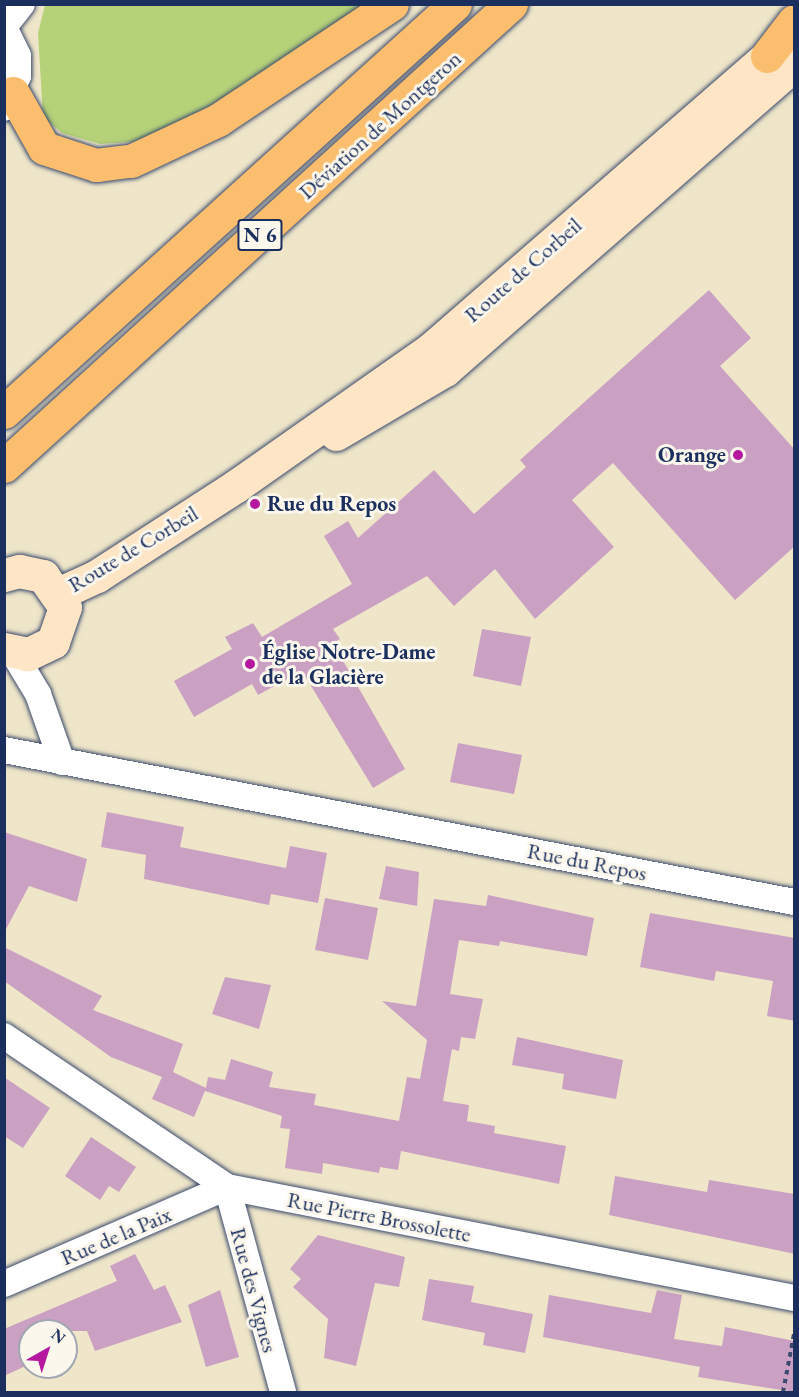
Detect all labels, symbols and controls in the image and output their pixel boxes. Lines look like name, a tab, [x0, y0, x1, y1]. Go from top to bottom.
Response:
street label: Déviation de Montgeron	[293, 45, 467, 205]
street label: Route de Corbeil	[459, 212, 587, 328]
road number: N 6	[236, 217, 284, 253]
place label: Orange	[658, 442, 726, 468]
marker: Orange	[731, 448, 745, 462]
place label: Rue du Repos	[267, 491, 396, 517]
marker: Rue du Repos	[248, 497, 262, 511]
street label: Route de Corbeil	[63, 500, 203, 598]
place label: Église Notre-Dame de la Glacière	[262, 638, 435, 690]
marker: Église Notre-Dame de la Glacière	[243, 657, 257, 671]
street label: Rue du Repos	[525, 837, 649, 887]
street label: Rue Pierre Brossolette	[285, 1186, 473, 1248]
street label: Rue de la Paix	[57, 1201, 175, 1271]
street label: Rue des Vignes	[225, 1225, 283, 1355]
north arrow	[18, 1319, 78, 1379]
text: N	[47, 1324, 70, 1348]

